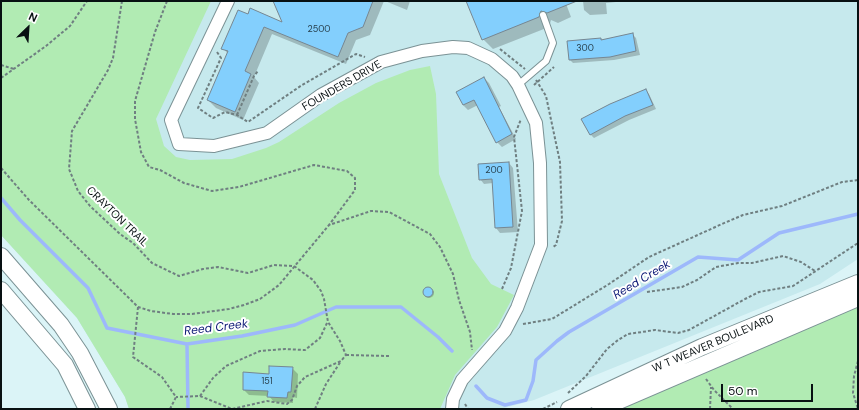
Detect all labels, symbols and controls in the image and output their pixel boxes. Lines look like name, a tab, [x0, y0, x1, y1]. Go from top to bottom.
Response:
north arrow	[8, 8, 48, 48]
text: N	[26, 9, 40, 25]
house number: 2500	[308, 25, 330, 35]
house number: 300	[576, 44, 594, 54]
street label: FOUNDERS DRIVE	[300, 58, 384, 114]
house number: 200	[485, 166, 503, 176]
street label: CRAYTON TRAIL	[83, 184, 151, 250]
water label: Reed Creek	[611, 257, 673, 303]
street label: W T WEAVER BOULEVARD	[650, 312, 776, 376]
water label: Reed Creek	[183, 317, 249, 339]
scale bar	[723, 376, 815, 402]
house number: 151	[261, 377, 273, 387]
text: 50 m	[728, 383, 757, 399]

